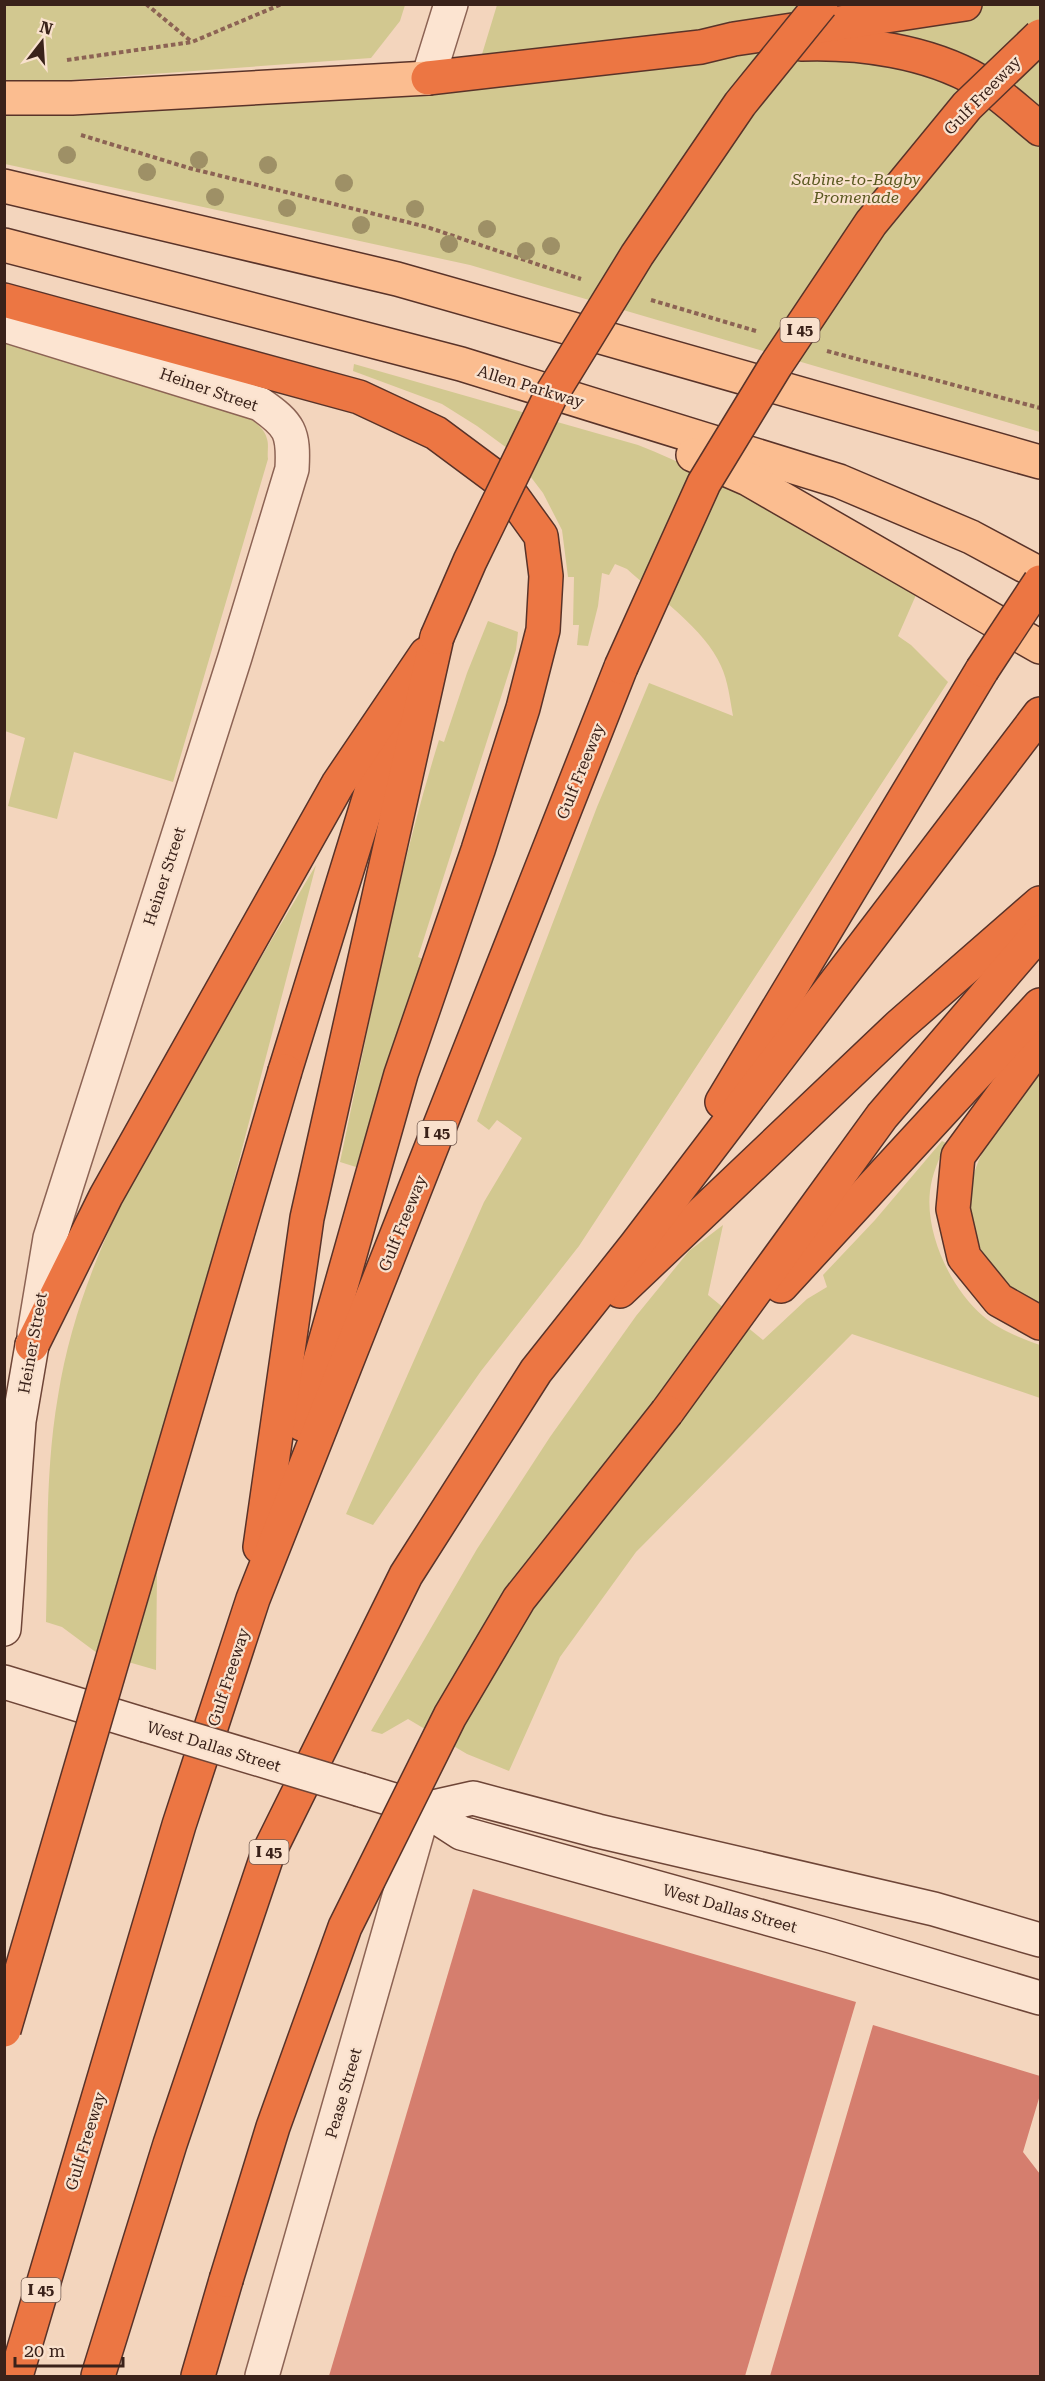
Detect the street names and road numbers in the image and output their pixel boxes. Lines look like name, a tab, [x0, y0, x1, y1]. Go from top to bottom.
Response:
street label: Gulf Freeway	[940, 52, 1025, 139]
road number: I 45	[780, 318, 820, 342]
street label: Allen Parkway	[475, 361, 587, 412]
street label: Heiner Street	[157, 364, 260, 415]
street label: Gulf Freeway	[553, 720, 609, 822]
street label: Heiner Street	[140, 824, 189, 928]
road number: I 45	[418, 1121, 456, 1145]
street label: Gulf Freeway	[375, 1172, 431, 1274]
street label: Heiner Street	[14, 1291, 51, 1395]
street label: Gulf Freeway	[204, 1625, 253, 1729]
street label: West Dallas Street	[145, 1717, 283, 1776]
road number: I 45	[250, 1840, 288, 1864]
street label: West Dallas Street	[660, 1880, 799, 1937]
street label: Pease Street	[321, 2046, 366, 2141]
street label: Gulf Freeway	[61, 2089, 110, 2193]
road number: I 45	[22, 2278, 60, 2302]

